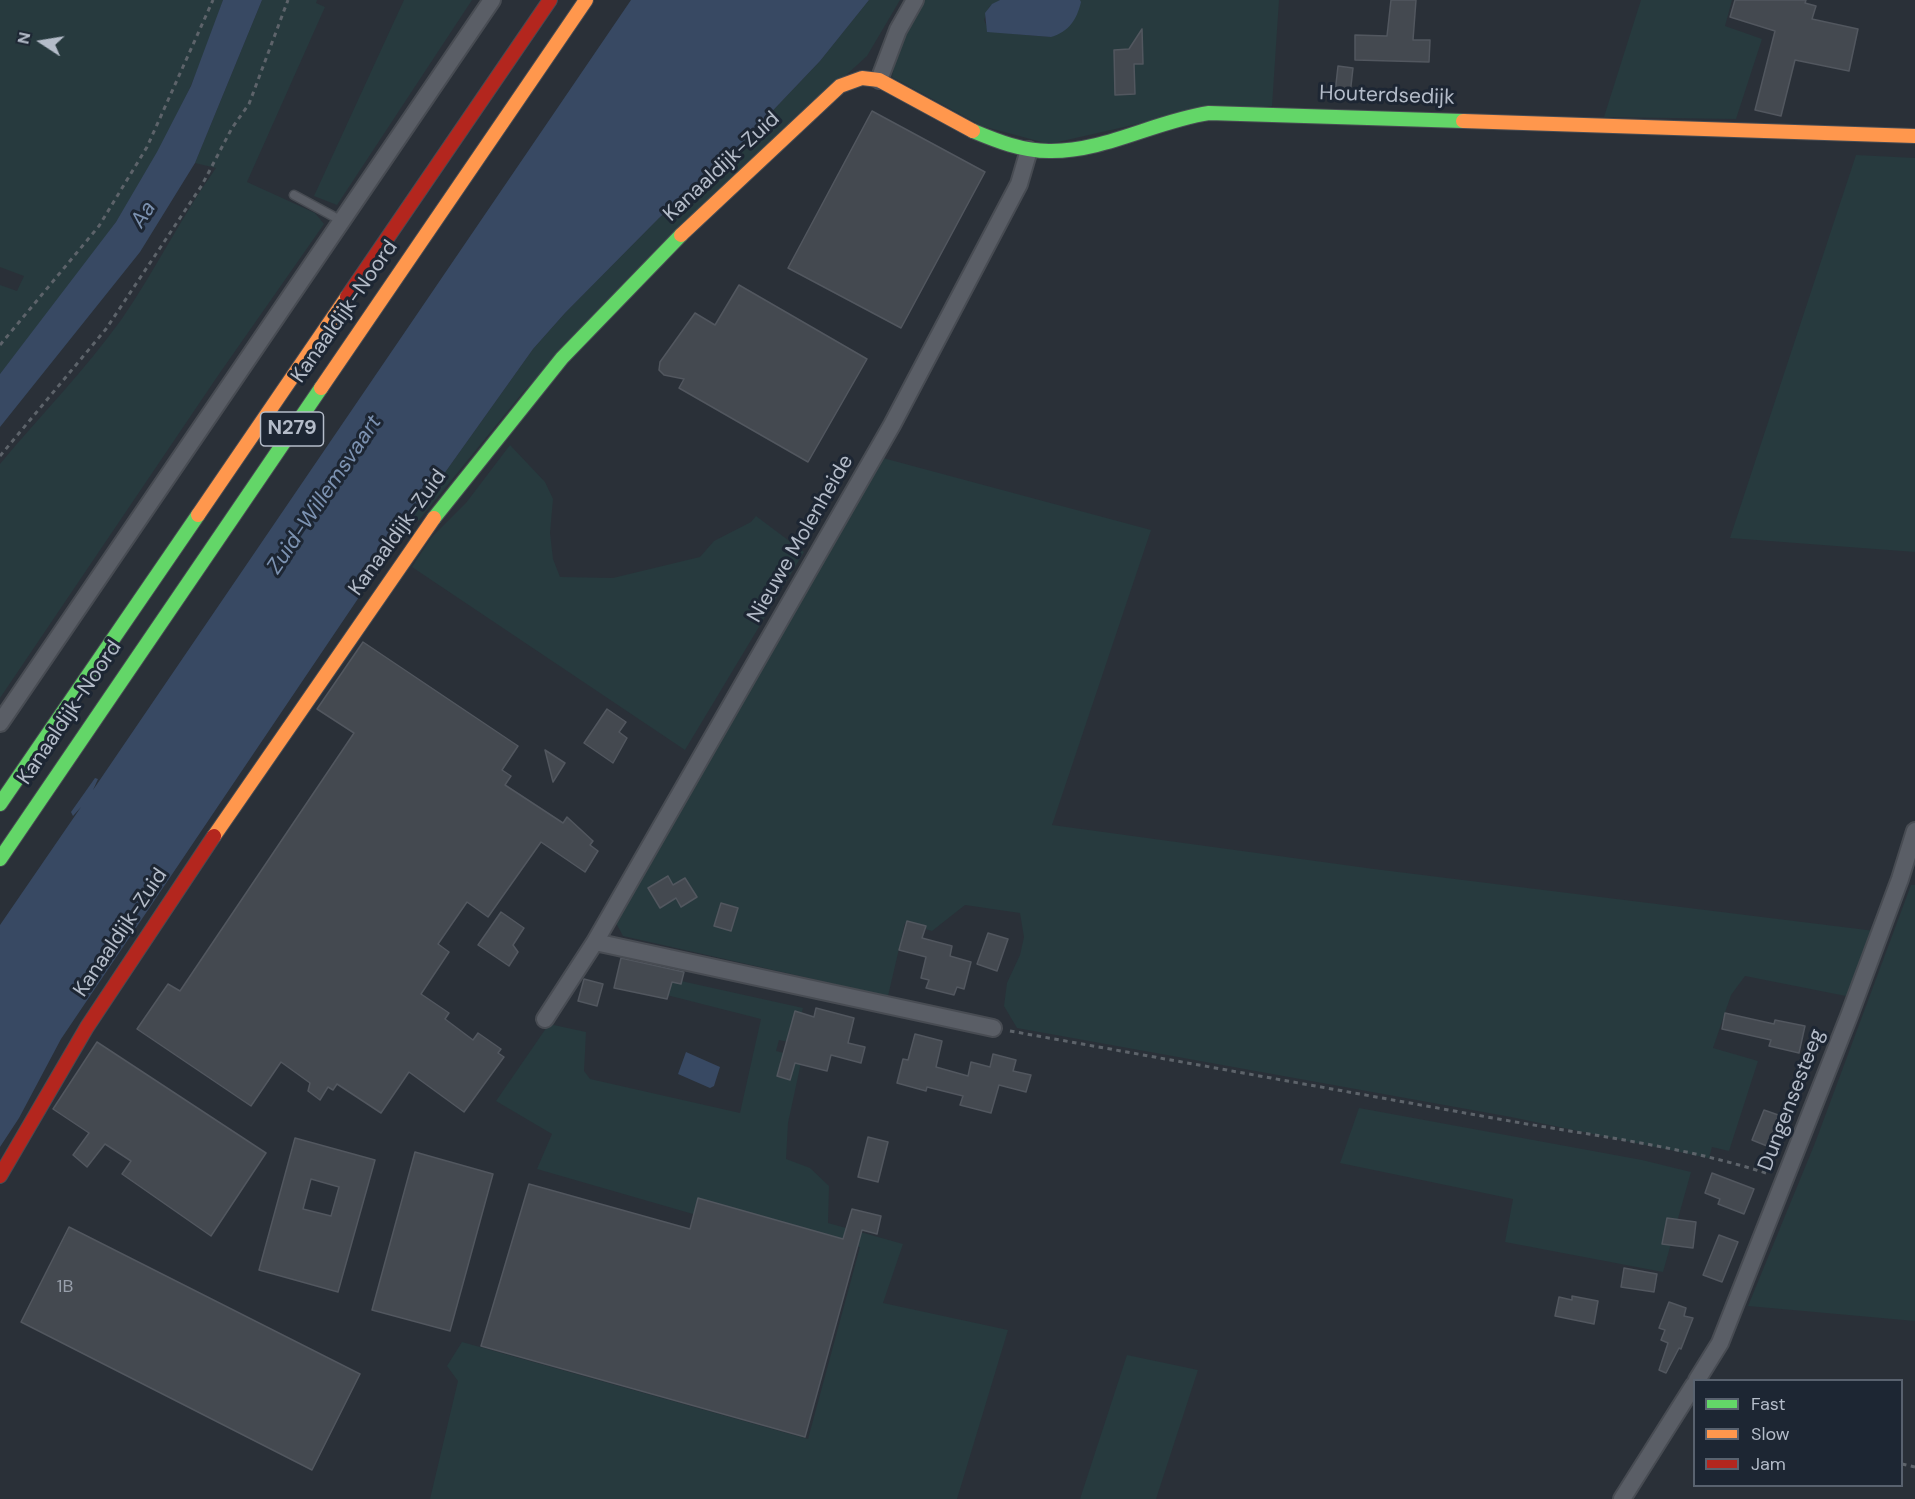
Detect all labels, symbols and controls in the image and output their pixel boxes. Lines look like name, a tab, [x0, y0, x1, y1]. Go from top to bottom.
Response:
north arrow	[12, 12, 72, 72]
text: N	[12, 30, 35, 46]
street label: Houterdsedijk	[1319, 81, 1455, 111]
street label: Kanaaldijk-Zuid	[659, 107, 785, 227]
water label: Aa	[126, 197, 162, 233]
street label: Kanaaldijk-Noord	[286, 236, 404, 388]
water label: Zuid-Willemsvaart	[262, 411, 388, 579]
road number: N279	[260, 412, 324, 446]
street label: Nieuwe Molenheide	[743, 451, 859, 627]
street label: Kanaaldijk-Zuid	[344, 465, 452, 601]
street label: Kanaaldijk-Noord	[13, 636, 127, 790]
street label: Kanaaldijk-Zuid	[69, 864, 173, 1002]
street label: Dungensesteeg	[1753, 1026, 1831, 1174]
house number: 1B	[57, 1276, 73, 1298]
legend	[1693, 1379, 1903, 1487]
text: Fast	[1751, 1392, 1786, 1416]
text: Slow	[1751, 1422, 1790, 1446]
text: Jam	[1751, 1452, 1786, 1476]

